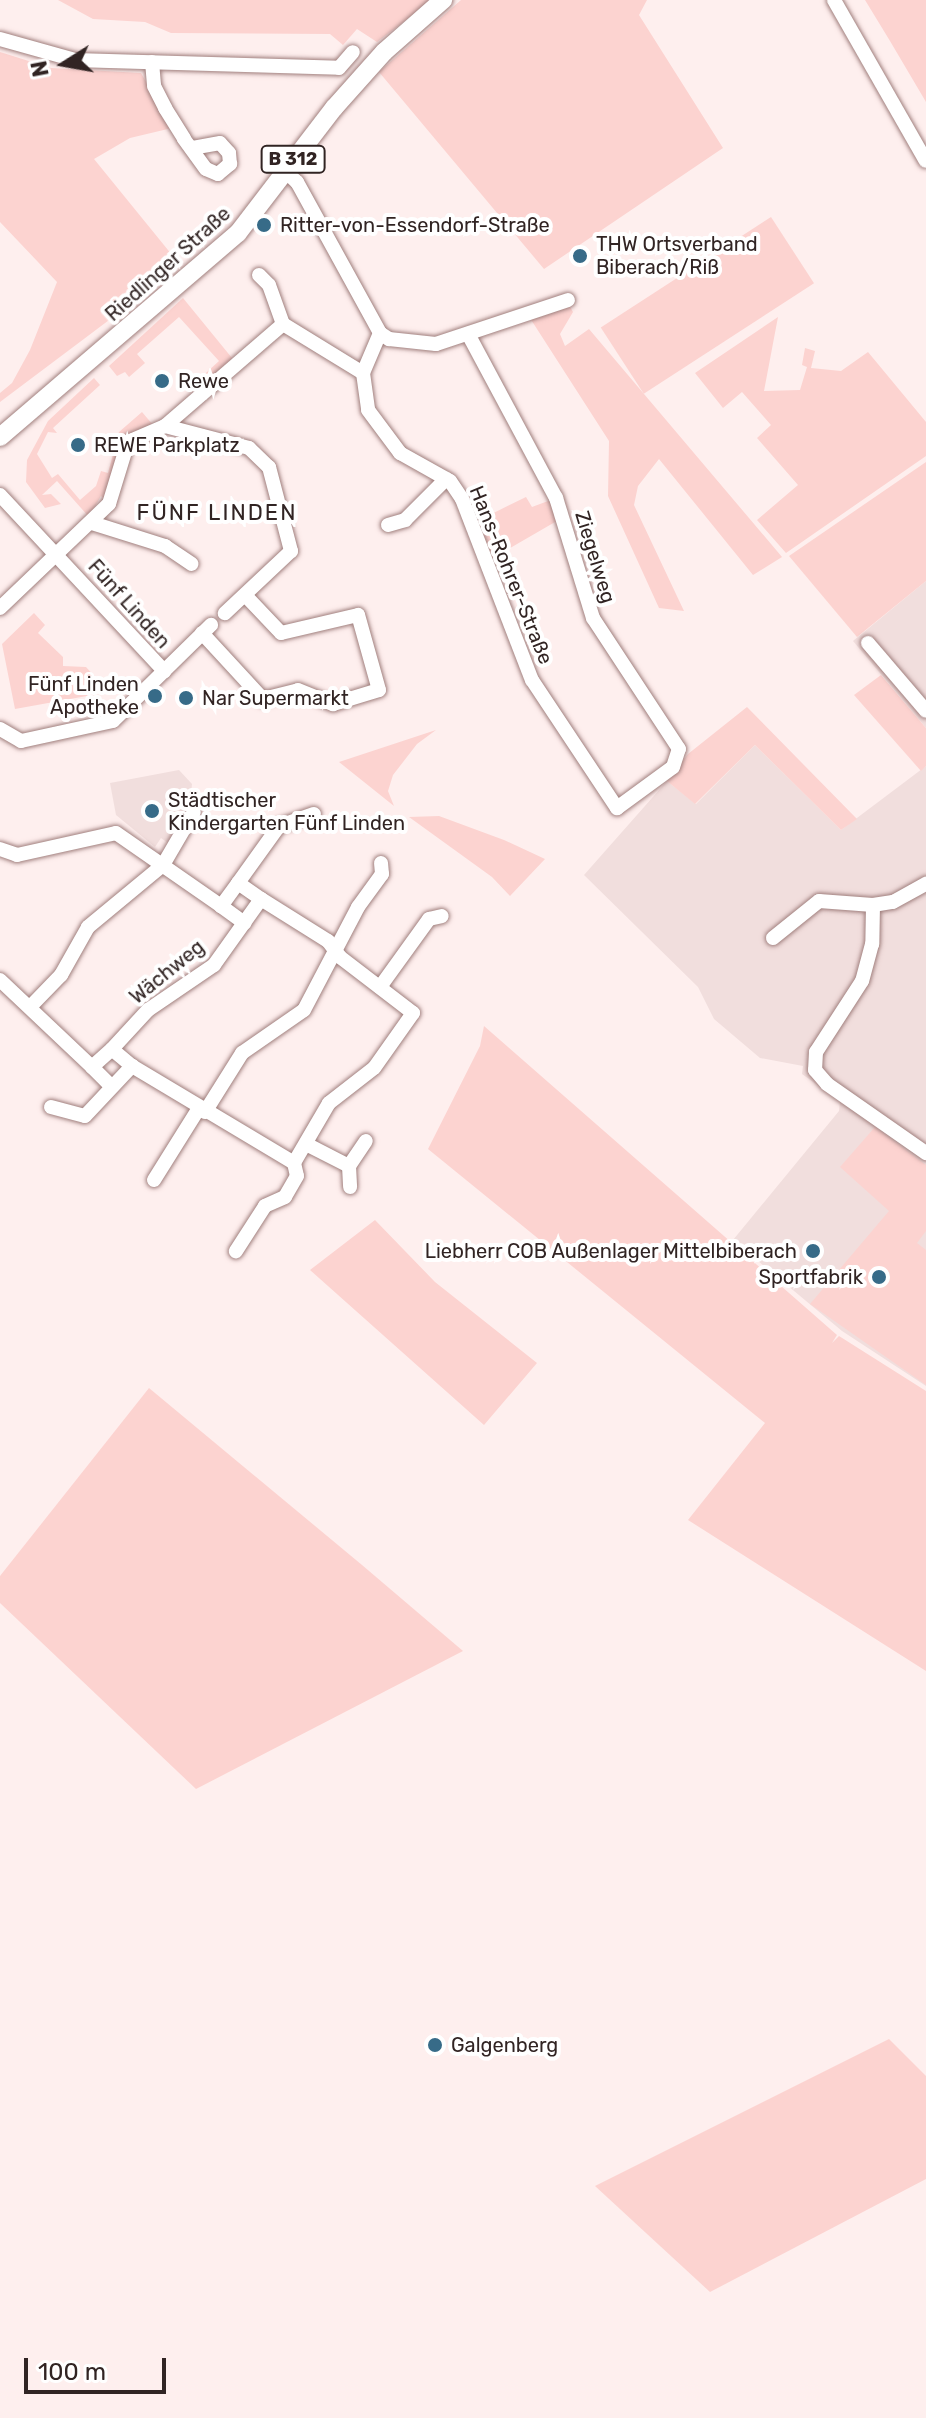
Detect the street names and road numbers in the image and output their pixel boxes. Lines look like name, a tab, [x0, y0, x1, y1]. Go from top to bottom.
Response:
road number: B 312	[259, 145, 327, 173]
street label: Riedlinger Straße	[100, 201, 236, 327]
street label: Hans-Rohrer-Straße	[464, 482, 558, 668]
street label: Ziegelweg	[570, 508, 620, 606]
street label: Fünf Linden	[83, 555, 175, 653]
street label: Wächweg	[125, 935, 209, 1009]

